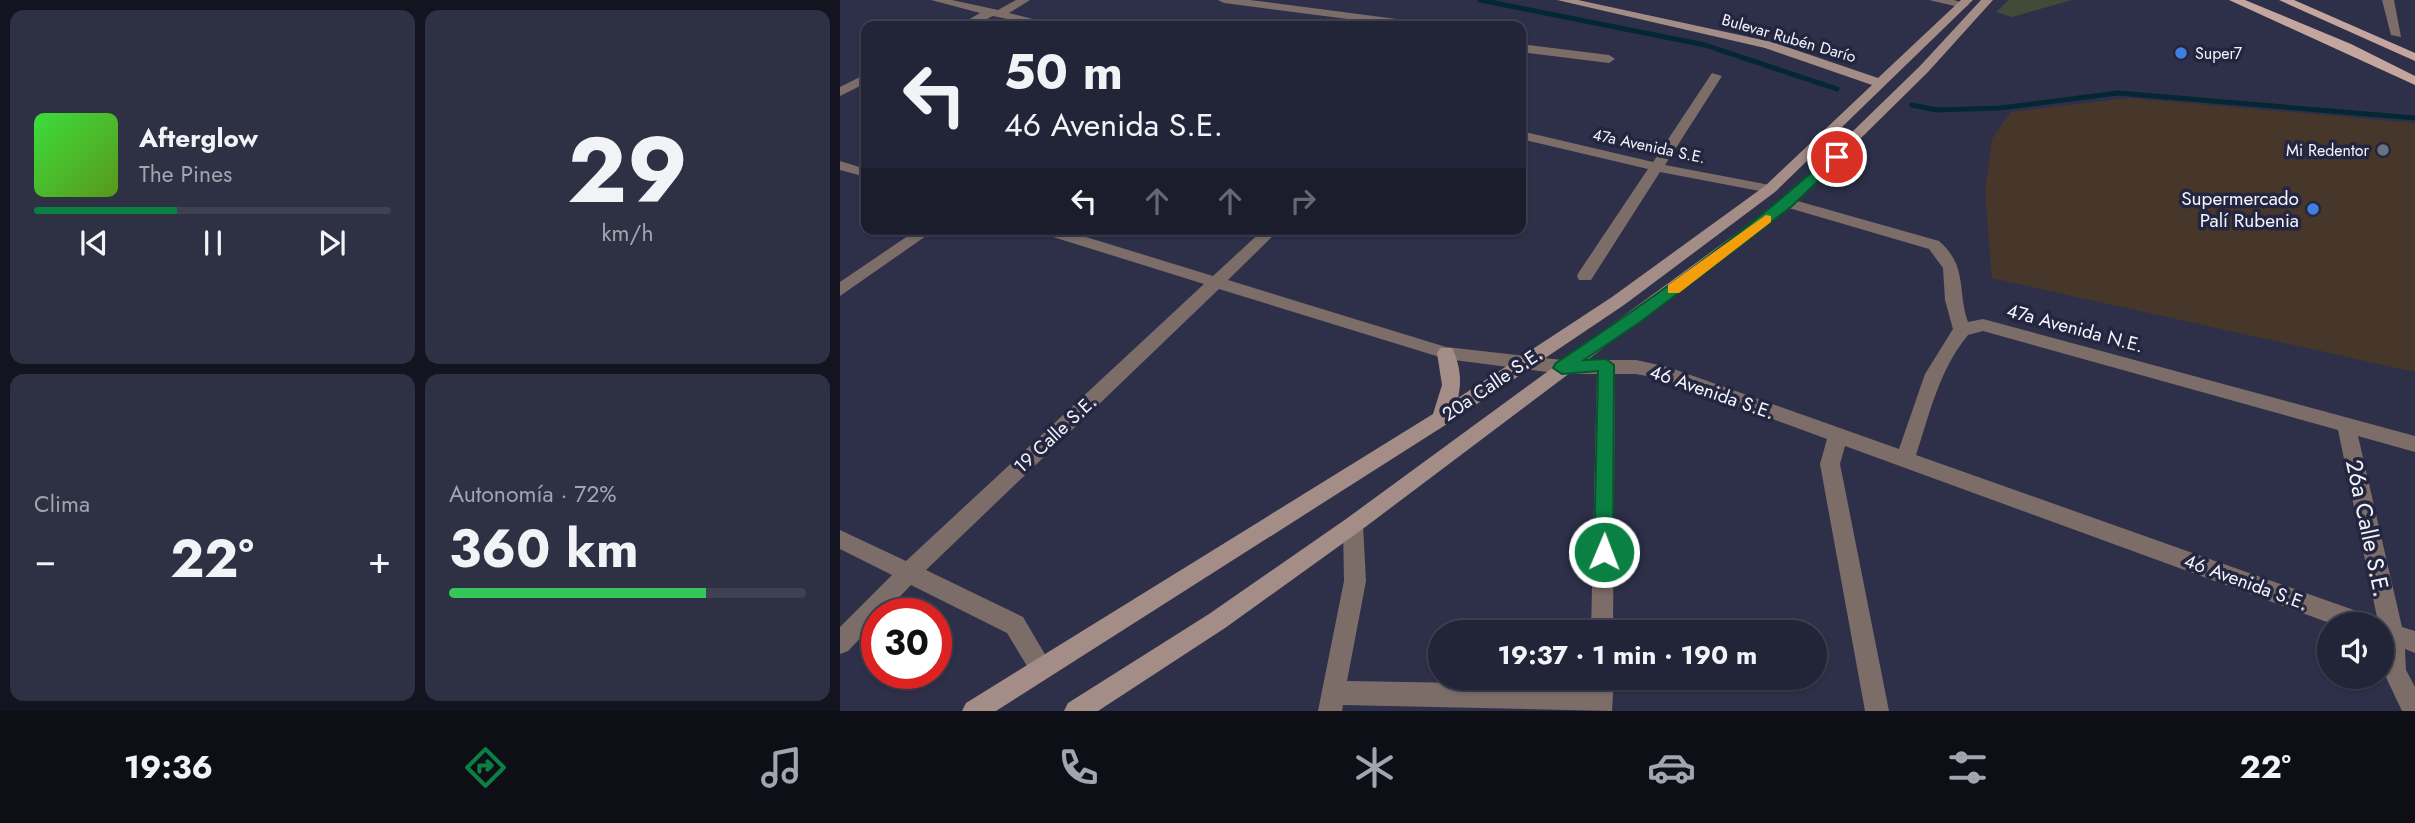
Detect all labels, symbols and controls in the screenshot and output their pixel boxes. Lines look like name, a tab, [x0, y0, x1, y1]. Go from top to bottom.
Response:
street label: Bulevar Rubén Darío	[1719, 8, 1859, 68]
text: 50 m	[1004, 37, 1123, 107]
place label: Super7	[2195, 42, 2243, 65]
marker: Super7	[2173, 45, 2189, 61]
icon: left	[889, 49, 980, 140]
text: 46 Avenida S.E.	[1004, 102, 1223, 148]
text: 29	[567, 105, 688, 236]
text: Afterglow	[139, 119, 258, 157]
street label: 47a Avenida S.E.	[1590, 123, 1708, 169]
pin	[1807, 127, 1867, 187]
icon: arrive	[1818, 138, 1856, 176]
place label: Mi Redentor	[2286, 139, 2370, 162]
marker: Mi Redentor	[2375, 142, 2391, 158]
text: The Pines	[139, 157, 232, 191]
icon: left	[1065, 182, 1103, 220]
icon: ahead	[1138, 182, 1176, 220]
icon: ahead	[1211, 182, 1249, 220]
icon: right	[1284, 182, 1322, 220]
place label: Supermercado Palí Rubenia	[2181, 185, 2299, 234]
marker: Supermercado Palí Rubenia	[2305, 201, 2321, 217]
text: km/h	[602, 216, 653, 250]
icon: previous	[75, 224, 113, 262]
icon: pause	[194, 224, 232, 262]
icon: next	[313, 224, 351, 262]
street label: 47a Avenida N.E.	[2004, 297, 2146, 359]
street label: 20a Calle S.E.	[1436, 340, 1548, 428]
street label: 46 Avenida S.E.	[1646, 358, 1778, 426]
street label: 19 Calle S.E.	[1008, 389, 1102, 479]
street label: 26a Calle S.E.	[2337, 456, 2399, 600]
text: Autonomía · 72%	[449, 477, 617, 511]
text: Clima	[34, 487, 90, 521]
text: 360 km	[449, 511, 639, 587]
position arrow	[1567, 515, 1641, 589]
text: 22°	[170, 521, 254, 597]
text: −	[34, 532, 56, 587]
text: +	[368, 532, 391, 587]
street label: 46 Avenida S.E.	[2180, 547, 2312, 617]
speed limit sign: 30	[861, 598, 952, 689]
map controls	[2317, 612, 2394, 689]
button: sound	[2317, 612, 2394, 689]
text: 19:37 · 1 min · 190 m	[1498, 636, 1757, 674]
icon: directions	[461, 743, 510, 792]
icon: music	[757, 743, 806, 792]
icon: phone	[1054, 743, 1103, 792]
icon: climate	[1350, 743, 1399, 792]
icon: car	[1647, 743, 1696, 792]
icon: filters	[1943, 743, 1992, 792]
text: 19:36	[124, 744, 213, 790]
text: 22°	[2240, 744, 2291, 790]

